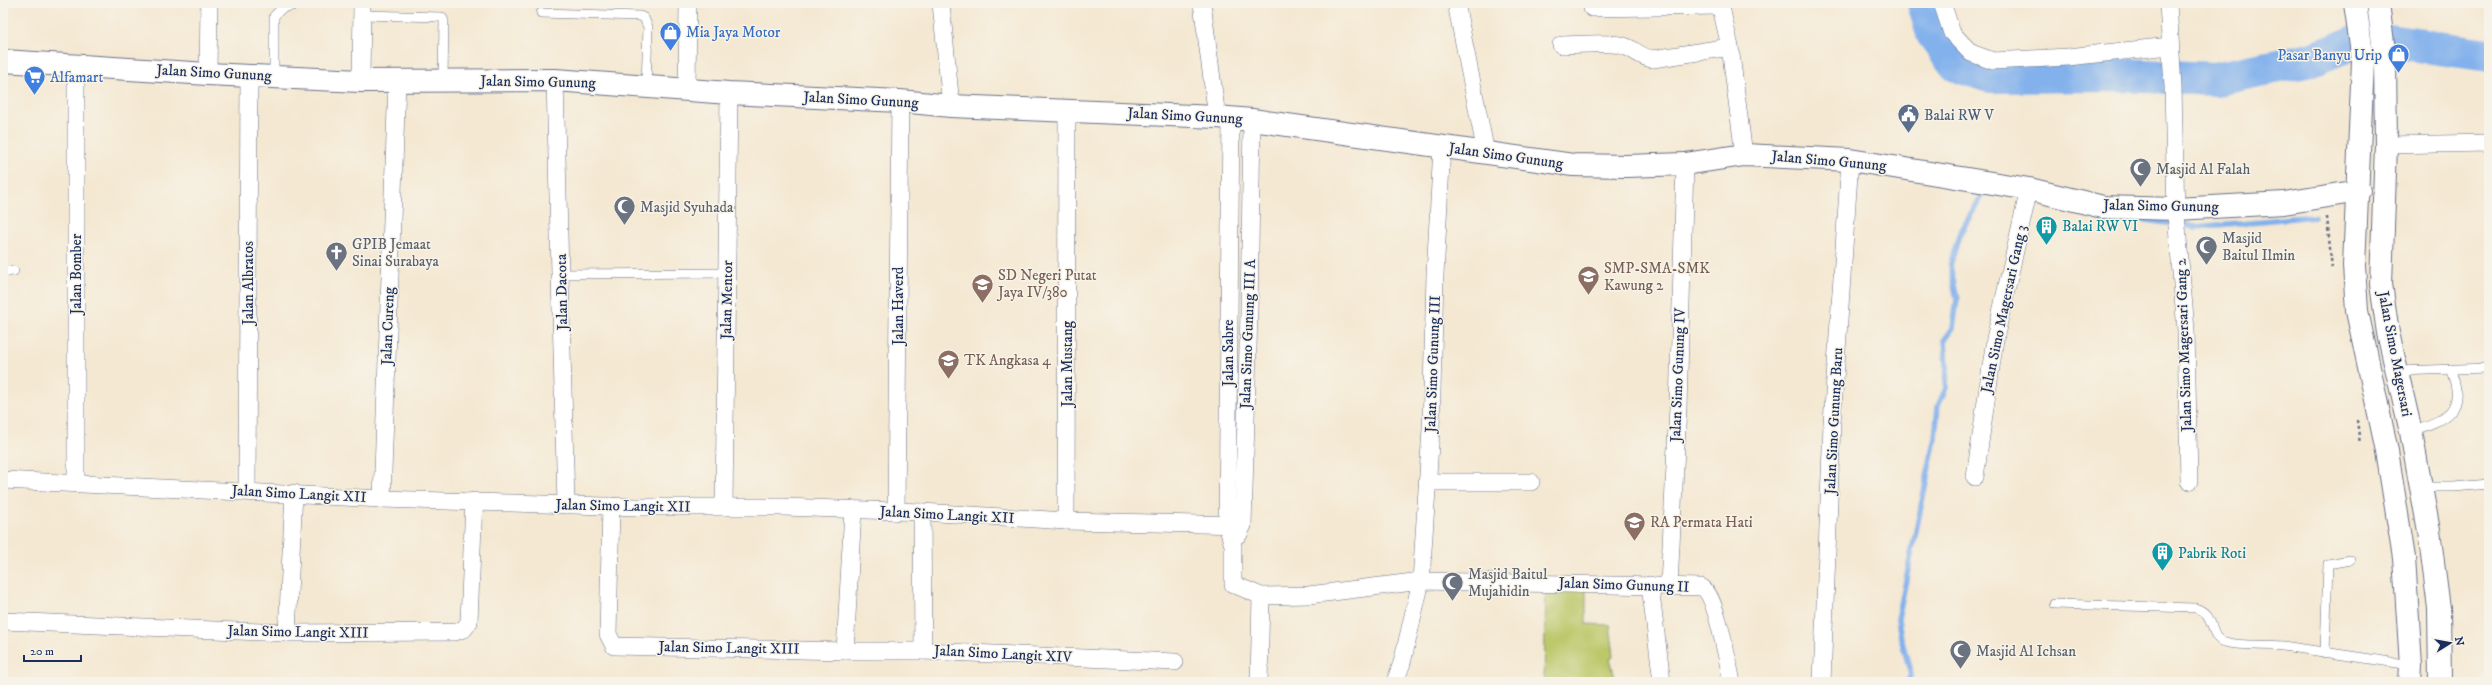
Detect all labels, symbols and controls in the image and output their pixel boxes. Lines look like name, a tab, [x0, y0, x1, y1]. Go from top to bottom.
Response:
shop icon: Mia Jaya Motor	[657, 19, 683, 52]
place label: Mia Jaya Motor	[686, 23, 781, 42]
shop icon: Pasar Banyu Urip	[2385, 42, 2411, 75]
place label: Pasar Banyu Urip	[2277, 46, 2382, 65]
street label: Jalan Simo Gunung	[154, 60, 273, 86]
supermarket icon: Alfamart	[21, 64, 47, 97]
place label: Alfamart	[50, 68, 103, 87]
street label: Jalan Simo Gunung	[478, 71, 597, 93]
street label: Jalan Simo Gunung	[801, 87, 920, 113]
public building icon: Balai RW V	[1896, 102, 1922, 135]
street label: Jalan Simo Gunung	[1125, 103, 1244, 129]
place label: Balai RW V	[1924, 106, 1994, 125]
street label: Jalan Simo Gunung	[1446, 138, 1565, 174]
street label: Jalan Simo Gunung	[1769, 146, 1888, 176]
mosque icon: Masjid Al Falah	[2128, 156, 2154, 189]
place label: Masjid Al Falah	[2156, 160, 2250, 179]
mosque icon: Masjid Syuhada	[611, 194, 637, 227]
street label: Jalan Simo Gunung	[2101, 195, 2220, 217]
place label: Masjid Syuhada	[640, 198, 734, 217]
building icon: Balai RW VI	[2033, 213, 2059, 246]
place label: Balai RW VI	[2062, 217, 2138, 236]
street label: Jalan Simo Magersari Gang 3	[1976, 223, 2031, 397]
place label: Masjid Baitul Ilmin	[2222, 229, 2295, 265]
street label: Jalan Bomber	[67, 233, 86, 316]
mosque icon: Masjid Baitul Ilmin	[2193, 234, 2219, 267]
place label: GPIB Jemaat Sinai Surabaya	[352, 235, 440, 271]
church icon: GPIB Jemaat Sinai Surabaya	[323, 240, 349, 273]
street label: Jalan Albratos	[239, 241, 258, 327]
street label: Jalan Dacota	[552, 253, 572, 332]
street label: Jalan Simo Magersari Gang 2	[2171, 257, 2197, 434]
street label: Jalan Simo Gunung III A	[1236, 258, 1260, 411]
place label: SMP-SMA-SMK Kawung 2	[1604, 259, 1710, 295]
street label: Jalan Mentor	[717, 260, 737, 342]
school or university icon: SMP-SMA-SMK Kawung 2	[1576, 264, 1602, 297]
street label: Jalan Haverd	[889, 266, 908, 347]
place label: SD Negeri Putat Jaya IV/380	[996, 266, 1097, 302]
school or university icon: SD Negeri Putat Jaya IV/380	[970, 271, 996, 304]
street label: Jalan Cureng	[377, 286, 399, 367]
street label: Jalan Simo Magersari	[2373, 288, 2417, 418]
street label: Jalan Simo Gunung III	[1421, 295, 1445, 435]
street label: Jalan Simo Gunung IV	[1666, 307, 1690, 444]
street label: Jalan Mustang	[1058, 320, 1077, 409]
street label: Jalan Sabre	[1219, 320, 1238, 388]
school or university icon: TK Angkasa 4	[935, 347, 961, 380]
street label: Jalan Simo Gunung Baru	[1821, 347, 1847, 497]
place label: TK Angkasa 4	[964, 351, 1051, 370]
street label: Jalan Simo Langit XII	[229, 481, 367, 507]
street label: Jalan Simo Langit XII	[553, 495, 691, 517]
street label: Jalan Simo Langit XII	[877, 502, 1015, 528]
school or university icon: RA Permata Hati	[1621, 509, 1647, 542]
place label: RA Permata Hati	[1650, 513, 1753, 532]
building icon: Pabrik Roti	[2150, 540, 2176, 573]
place label: Pabrik Roti	[2178, 544, 2246, 563]
place label: Masjid Baitul Mujahidin	[1468, 565, 1548, 601]
mosque icon: Masjid Baitul Mujahidin	[1440, 570, 1466, 603]
street label: Jalan Simo Gunung II	[1556, 573, 1690, 597]
street label: Jalan Simo Langit XIII	[225, 621, 369, 643]
north arrow	[2430, 623, 2470, 663]
text: N	[2451, 636, 2467, 647]
scale bar	[24, 637, 81, 663]
street label: Jalan Simo Langit XIII	[656, 637, 800, 659]
mosque icon: Masjid Al Ichsan	[1948, 638, 1974, 671]
street label: Jalan Simo Langit XIV	[932, 641, 1073, 667]
place label: Masjid Al Ichsan	[1976, 642, 2076, 661]
text: 20 m	[30, 644, 54, 659]

